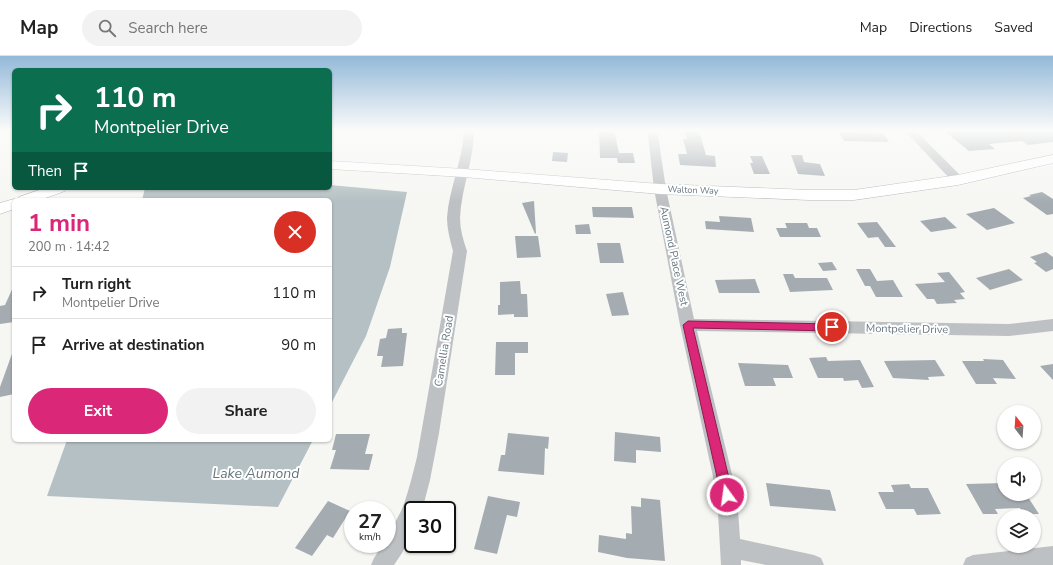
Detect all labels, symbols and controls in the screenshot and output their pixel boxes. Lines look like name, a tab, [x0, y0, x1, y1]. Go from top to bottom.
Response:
search box	[82, 10, 362, 46]
text: Map	[20, 15, 58, 41]
icon: search	[96, 17, 118, 39]
text: Search here	[128, 18, 208, 38]
text: Map	[860, 18, 887, 37]
text: Directions	[909, 18, 972, 37]
text: Saved	[994, 18, 1033, 37]
text: 110 m	[94, 79, 177, 117]
icon: right	[28, 84, 80, 136]
text: Montpelier Drive	[94, 115, 229, 139]
icon: arrive	[70, 160, 92, 182]
text: Then	[28, 161, 62, 181]
street label: Walton Way	[667, 183, 719, 197]
street label: Aumond Place West	[656, 205, 692, 307]
text: 1 min	[28, 207, 90, 239]
button: close	[274, 211, 316, 253]
text: 200 m · 14:42	[28, 238, 110, 256]
text: Turn right	[62, 274, 131, 294]
icon: right	[28, 282, 50, 304]
text: 110 m	[272, 283, 316, 303]
text: Montpelier Drive	[62, 294, 159, 312]
pin	[815, 310, 849, 344]
street label: Camellia Road	[431, 314, 457, 388]
icon: arrive	[821, 316, 843, 338]
street label: Montpelier Drive	[866, 321, 948, 337]
icon: arrive	[28, 334, 50, 356]
text: Arrive at destination	[62, 335, 205, 355]
text: 90 m	[281, 335, 316, 355]
button: Exit	[28, 388, 168, 434]
button: Share	[176, 388, 316, 434]
north arrow	[997, 405, 1041, 449]
map controls	[997, 405, 1041, 553]
button: sound	[997, 457, 1041, 501]
water label: Lake Aumond	[213, 464, 300, 483]
position arrow	[706, 474, 748, 516]
speed limit sign: 30	[404, 501, 456, 553]
text: 27	[358, 508, 382, 535]
button: layers	[997, 509, 1041, 553]
text: km/h	[359, 530, 381, 544]

